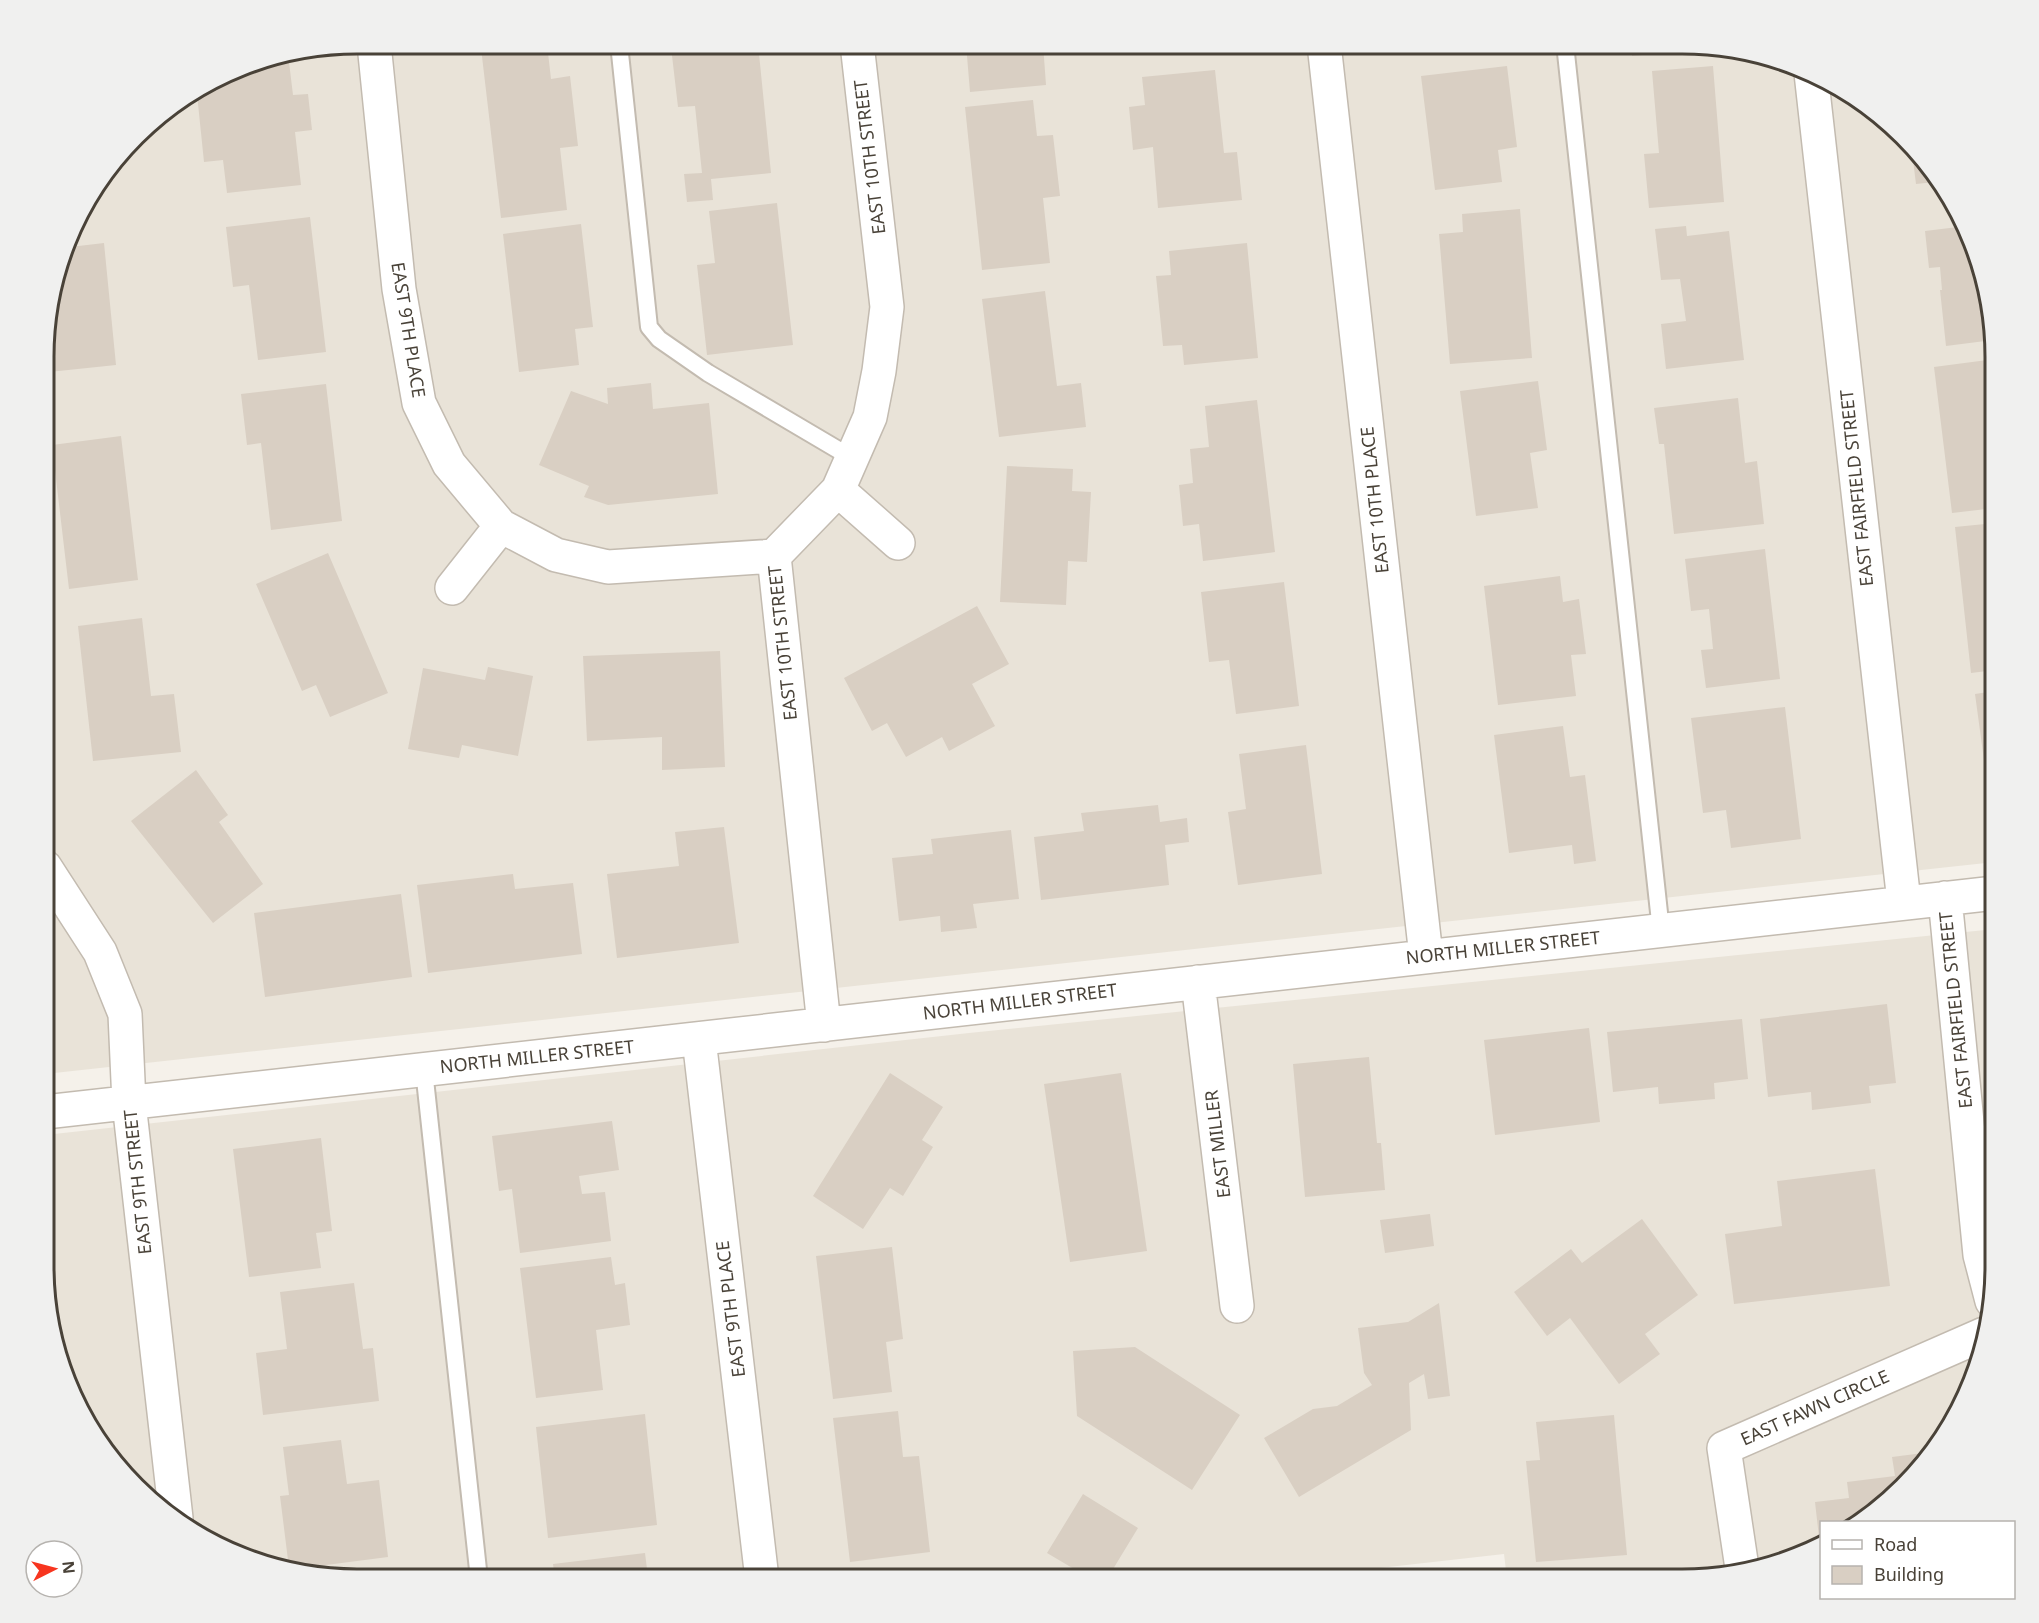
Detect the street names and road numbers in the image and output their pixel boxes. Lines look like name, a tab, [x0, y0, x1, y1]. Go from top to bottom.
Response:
street label: EAST 10TH STREET	[848, 78, 890, 236]
street label: EAST 9TH PLACE	[386, 260, 432, 400]
street label: EAST FAIRFIELD STREET	[1834, 389, 1878, 588]
street label: EAST 10TH PLACE	[1354, 425, 1394, 575]
street label: EAST 10TH STREET	[762, 564, 802, 722]
street label: EAST FAIRFIELD STREET	[1933, 911, 1977, 1110]
street label: NORTH MILLER STREET	[1405, 925, 1601, 969]
street label: NORTH MILLER STREET	[922, 977, 1118, 1025]
street label: NORTH MILLER STREET	[439, 1034, 635, 1078]
street label: EAST MILLER	[1198, 1089, 1236, 1199]
street label: EAST 9TH STREET	[117, 1108, 157, 1256]
street label: EAST 9TH PLACE	[710, 1240, 750, 1379]
street label: EAST FAWN CIRCLE	[1736, 1363, 1893, 1451]

